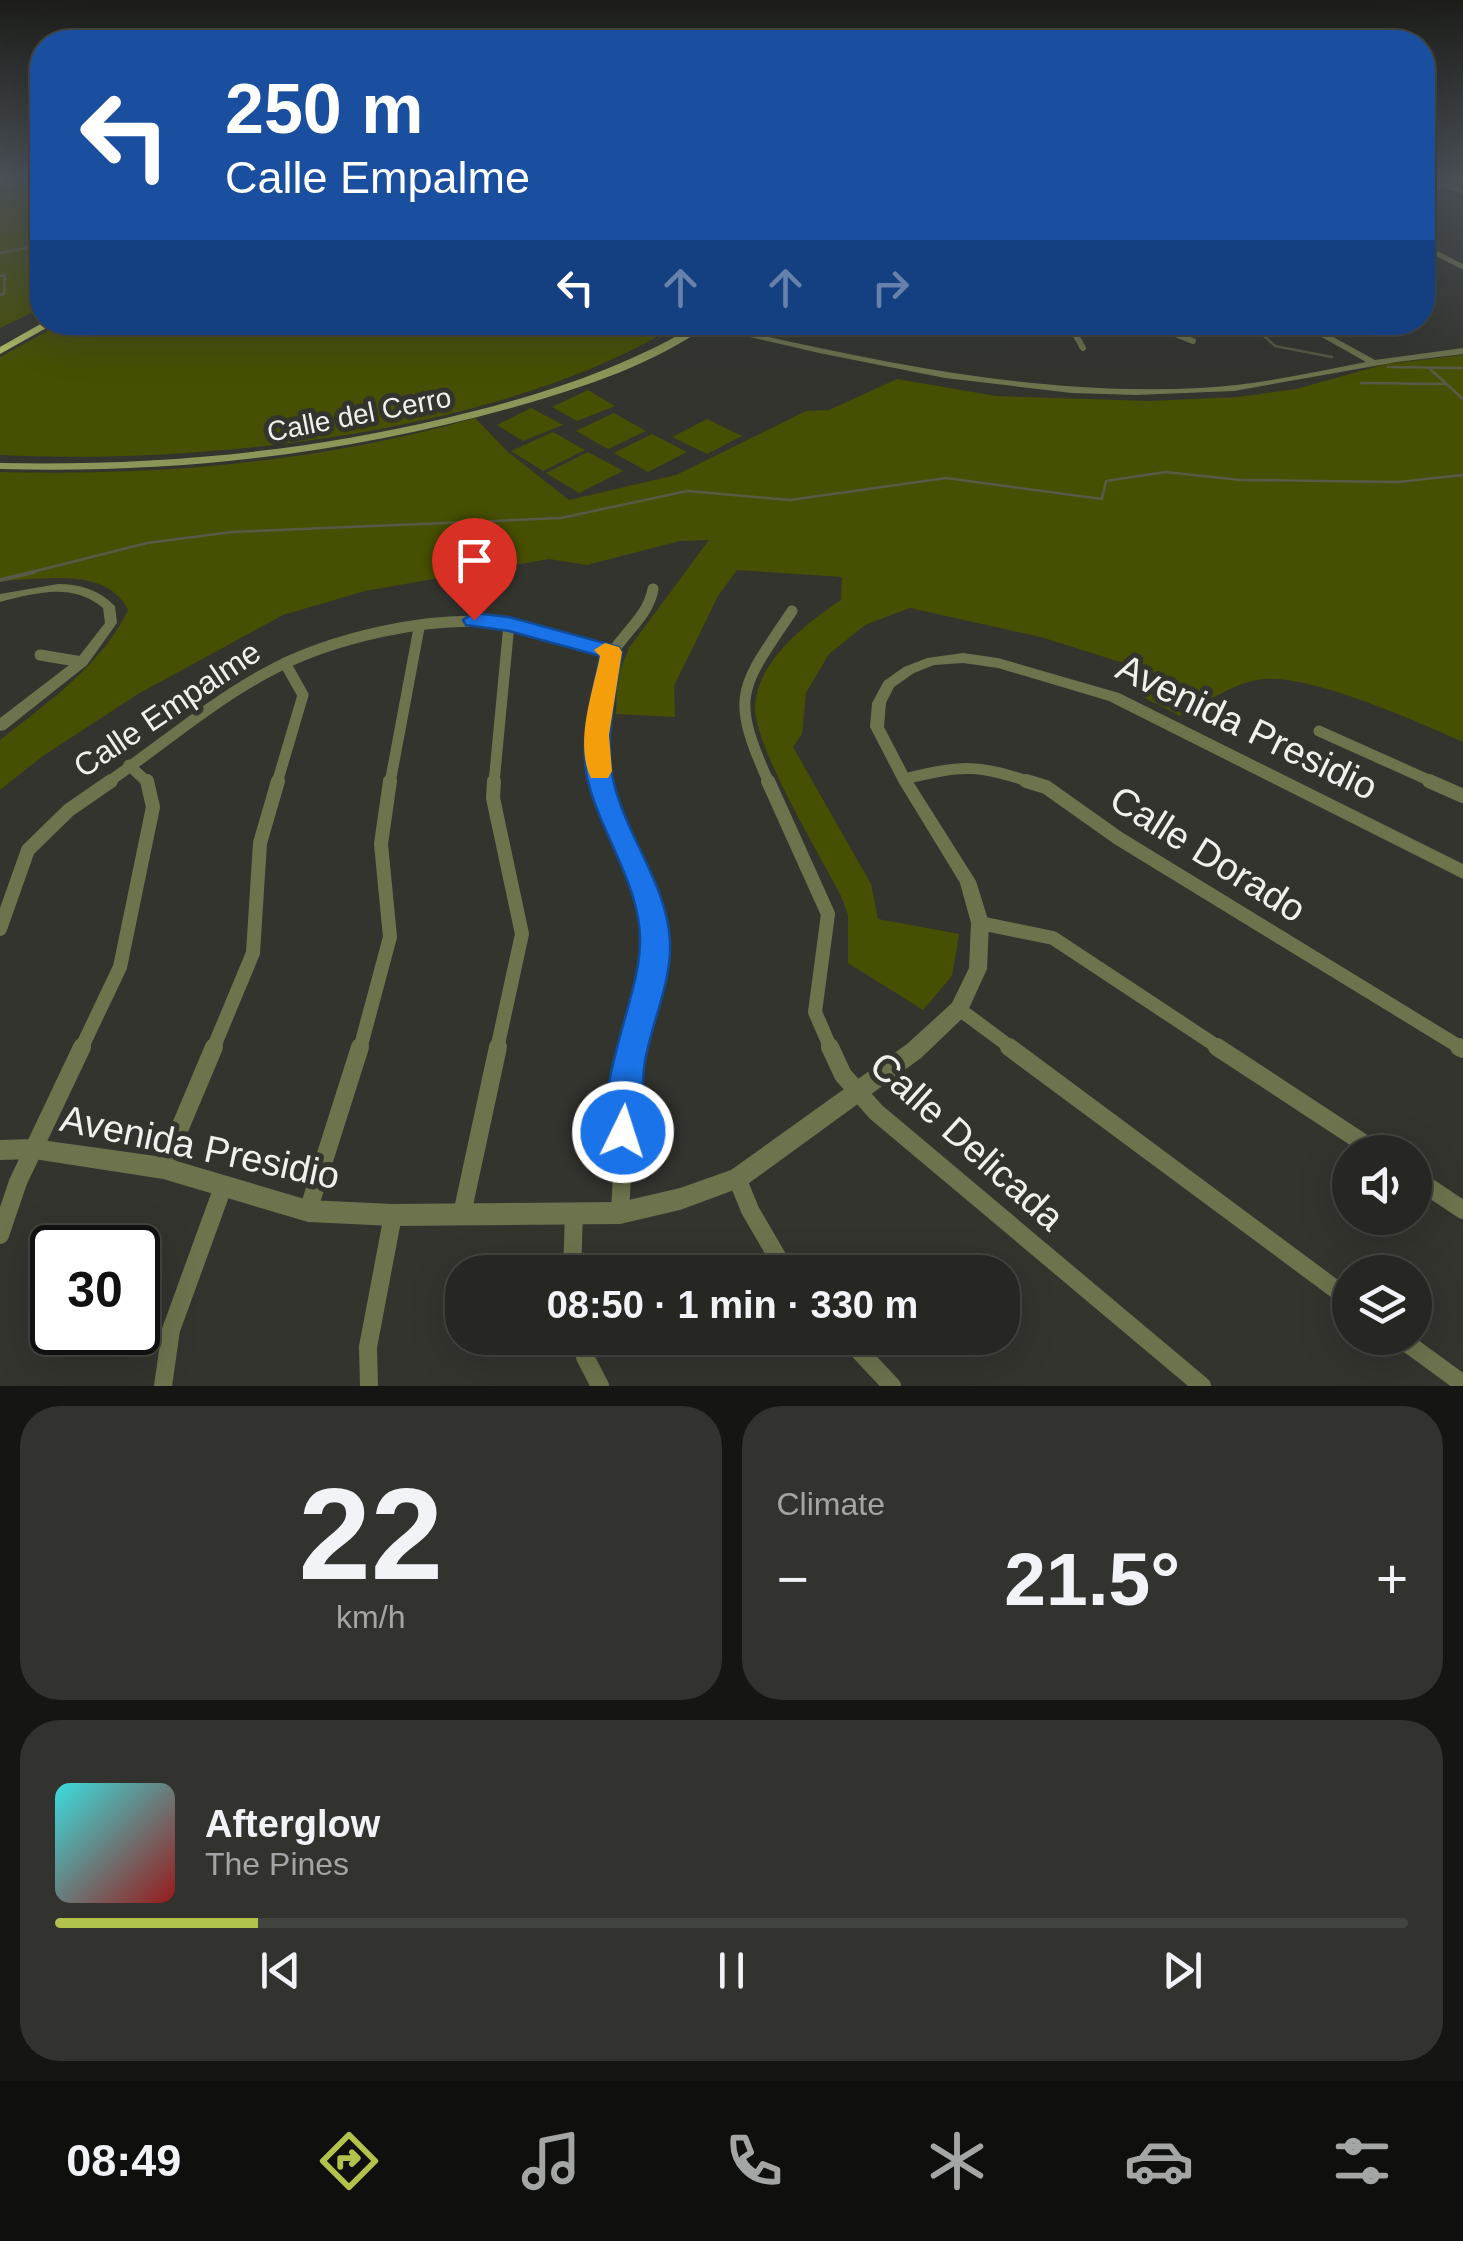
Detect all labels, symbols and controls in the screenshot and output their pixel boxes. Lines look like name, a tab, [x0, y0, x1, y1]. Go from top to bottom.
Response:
icon: left	[60, 70, 190, 200]
text: 250 m	[225, 70, 423, 148]
text: Calle Empalme	[225, 152, 530, 203]
icon: left	[548, 260, 603, 315]
icon: ahead	[653, 260, 708, 315]
icon: ahead	[758, 260, 813, 315]
icon: right	[863, 260, 918, 315]
street label: Calle del Cerro	[264, 381, 454, 448]
pin	[432, 518, 517, 621]
icon: arrive	[447, 533, 502, 588]
street label: Calle Empalme	[67, 633, 267, 785]
street label: Avenida Presidio	[1110, 646, 1384, 808]
street label: Calle Dorado	[1103, 777, 1313, 931]
street label: Calle Delicada	[862, 1043, 1073, 1239]
position arrow	[571, 1080, 675, 1184]
street label: Avenida Presidio	[57, 1097, 343, 1197]
map controls	[1332, 1135, 1432, 1355]
button: sound	[1332, 1135, 1432, 1235]
speed limit sign: 30	[30, 1225, 160, 1355]
button: layers	[1332, 1255, 1432, 1355]
text: 08:50 · 1 min · 330 m	[547, 1284, 918, 1326]
text: 22	[298, 1461, 443, 1607]
text: Climate	[777, 1486, 885, 1522]
text: 21.5°	[1004, 1537, 1180, 1621]
text: −	[777, 1548, 809, 1610]
text: +	[1376, 1548, 1408, 1610]
text: km/h	[336, 1599, 405, 1635]
text: Afterglow	[205, 1803, 380, 1845]
text: The Pines	[205, 1846, 349, 1882]
icon: previous	[253, 1943, 308, 1998]
icon: pause	[704, 1943, 759, 1998]
icon: next	[1155, 1943, 1210, 1998]
icon: directions	[314, 2126, 384, 2196]
icon: music	[516, 2126, 586, 2196]
icon: phone	[719, 2126, 789, 2196]
icon: climate	[922, 2126, 992, 2196]
icon: car	[1124, 2126, 1194, 2196]
icon: filters	[1327, 2126, 1397, 2196]
text: 08:49	[66, 2135, 181, 2186]

